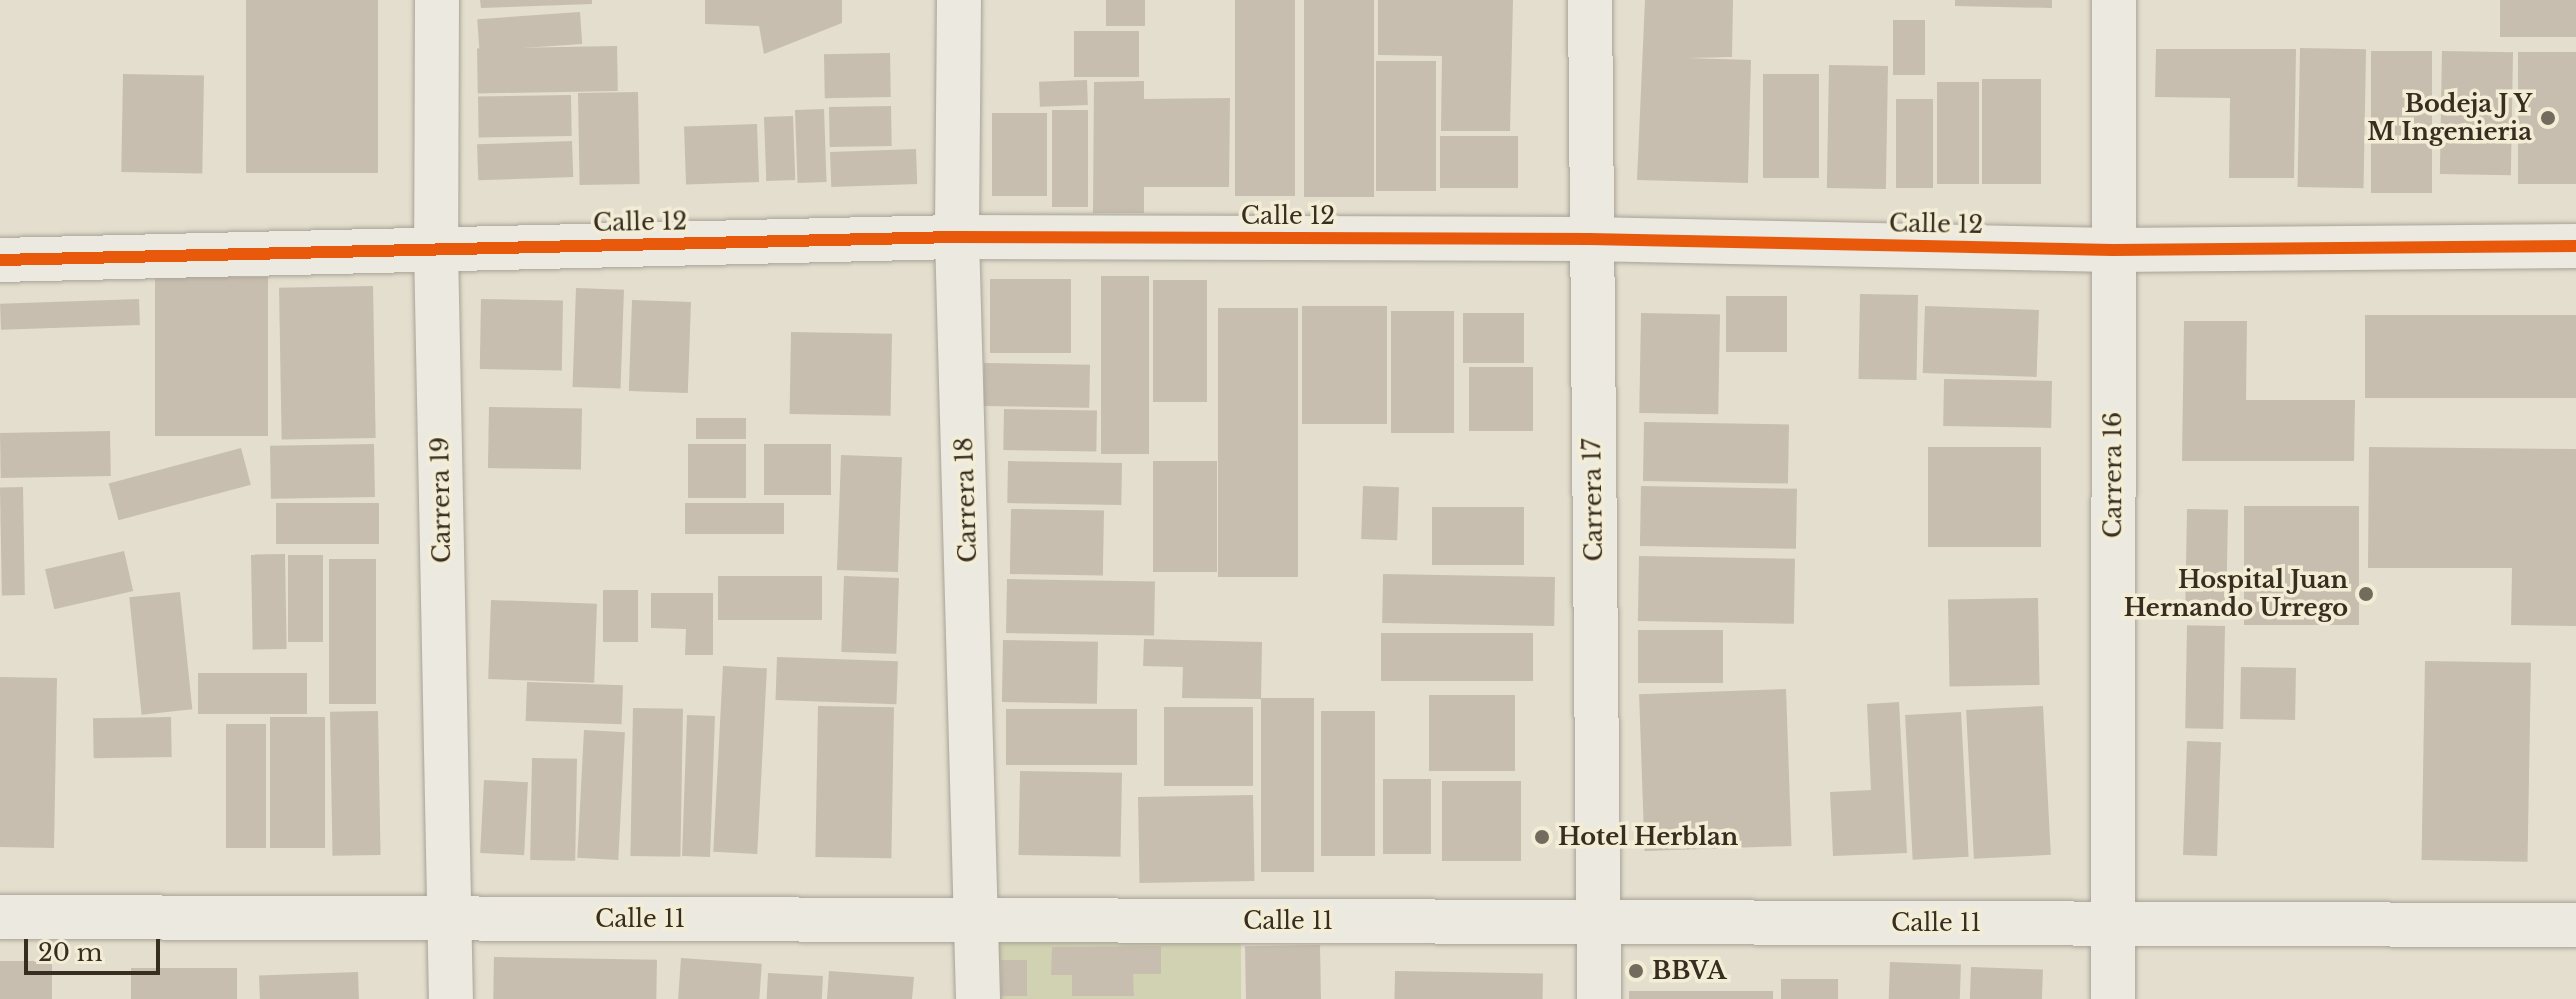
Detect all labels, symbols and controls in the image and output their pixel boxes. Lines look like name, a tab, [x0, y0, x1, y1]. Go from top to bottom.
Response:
place label: Bodeja J Y M Ingenieria	[2367, 90, 2532, 146]
marker: Bodeja J Y M Ingenieria	[2539, 109, 2557, 127]
street label: Calle 12	[1241, 202, 1335, 230]
street label: Calle 12	[593, 207, 687, 237]
street label: Calle 12	[1889, 209, 1983, 239]
street label: Carrera 16	[2099, 412, 2127, 538]
street label: Carrera 19	[425, 436, 457, 564]
street label: Carrera 18	[949, 437, 983, 563]
street label: Carrera 17	[1578, 438, 1608, 562]
place label: Hospital Juan Hernando Urrego	[2124, 566, 2348, 622]
marker: Hospital Juan Hernando Urrego	[2355, 583, 2377, 605]
place label: Hotel Herblan	[1558, 823, 1738, 851]
marker: Hotel Herblan	[1533, 828, 1551, 846]
street label: Calle 11	[595, 905, 685, 933]
street label: Calle 11	[1243, 907, 1333, 935]
street label: Calle 11	[1891, 909, 1981, 937]
scale bar	[28, 923, 164, 973]
text: 20 m	[38, 938, 103, 967]
place label: BBVA	[1652, 957, 1726, 985]
marker: BBVA	[1627, 962, 1645, 980]

